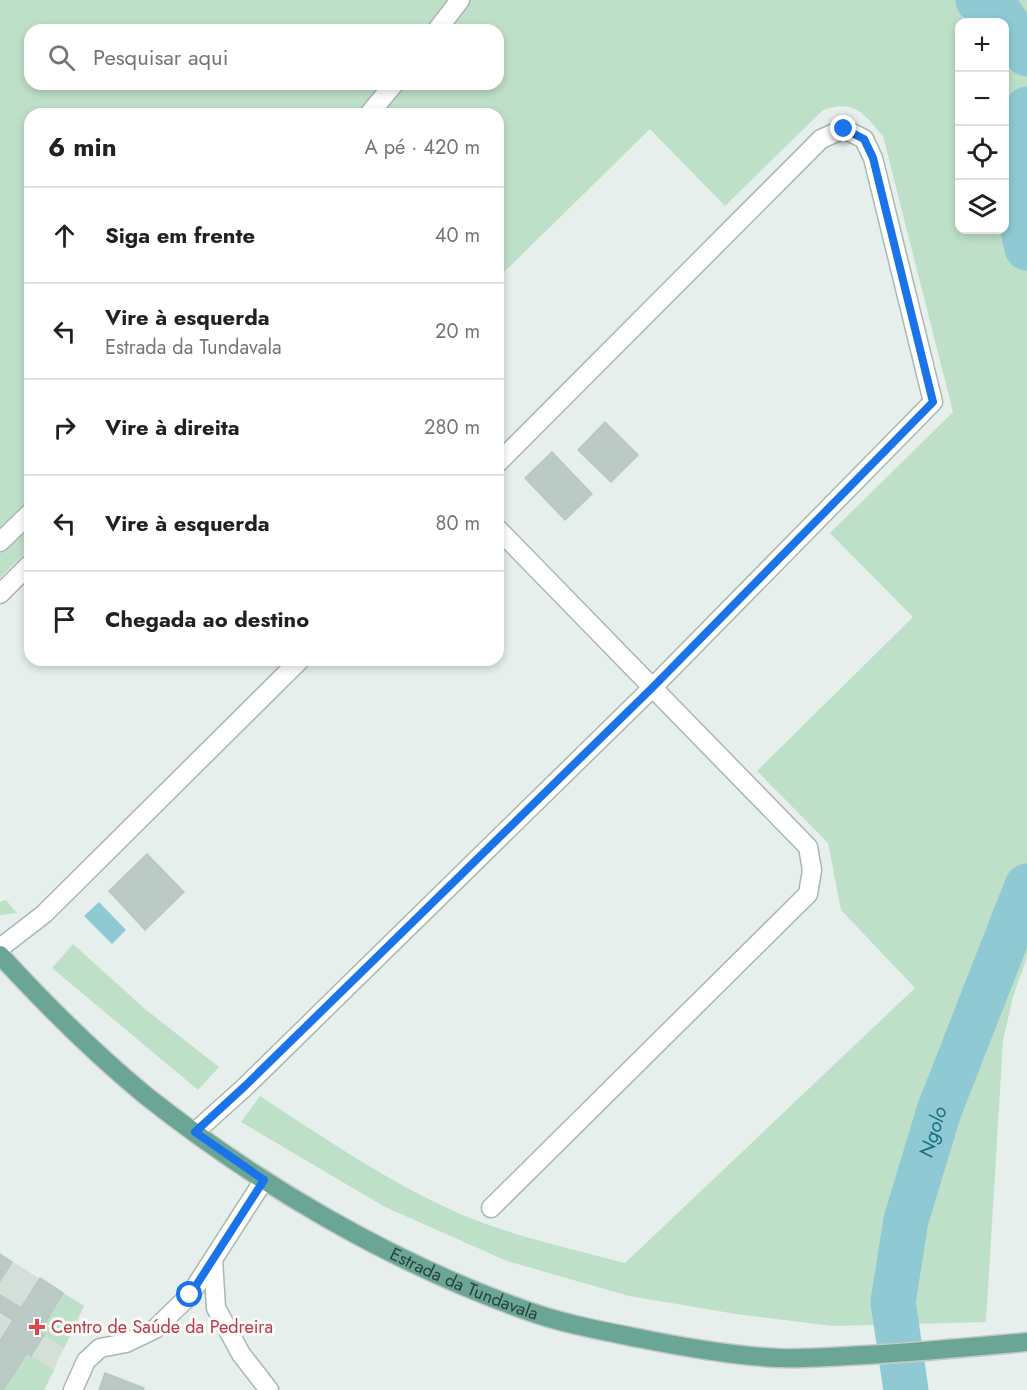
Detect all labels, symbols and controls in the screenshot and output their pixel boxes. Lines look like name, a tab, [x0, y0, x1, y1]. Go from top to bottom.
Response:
map controls	[955, 18, 1009, 234]
button: +	[955, 18, 1009, 72]
search box	[24, 24, 504, 90]
icon: search	[45, 41, 78, 74]
text: Pesquisar aqui	[93, 41, 228, 73]
button: −	[955, 72, 1009, 126]
route end	[830, 115, 856, 141]
button: locate	[955, 126, 1009, 180]
text: 6 min	[48, 128, 117, 166]
text: A pé · 420 m	[364, 133, 480, 162]
button: layers	[955, 180, 1009, 234]
icon: ahead	[48, 219, 81, 252]
text: Siga em frente	[105, 219, 255, 251]
text: 40 m	[435, 221, 480, 250]
text: Vire à esquerda	[105, 301, 270, 333]
icon: left	[48, 315, 81, 348]
text: 20 m	[435, 317, 480, 346]
text: Estrada da Tundavala	[105, 333, 282, 362]
icon: right	[48, 411, 81, 444]
text: Vire à direita	[105, 411, 240, 443]
text: 280 m	[424, 413, 480, 442]
icon: left	[48, 507, 81, 540]
text: Vire à esquerda	[105, 507, 270, 539]
text: 80 m	[435, 509, 480, 538]
icon: arrive	[48, 603, 81, 636]
text: Chegada ao destino	[105, 603, 309, 635]
water label: Ngolo	[912, 1103, 955, 1161]
street label: Estrada da Tundavala	[385, 1241, 542, 1327]
route start	[176, 1281, 202, 1307]
place label: Centro de Saúde da Pedreira	[51, 1314, 273, 1340]
marker: Centro de Saúde da Pedreira	[28, 1318, 46, 1336]

